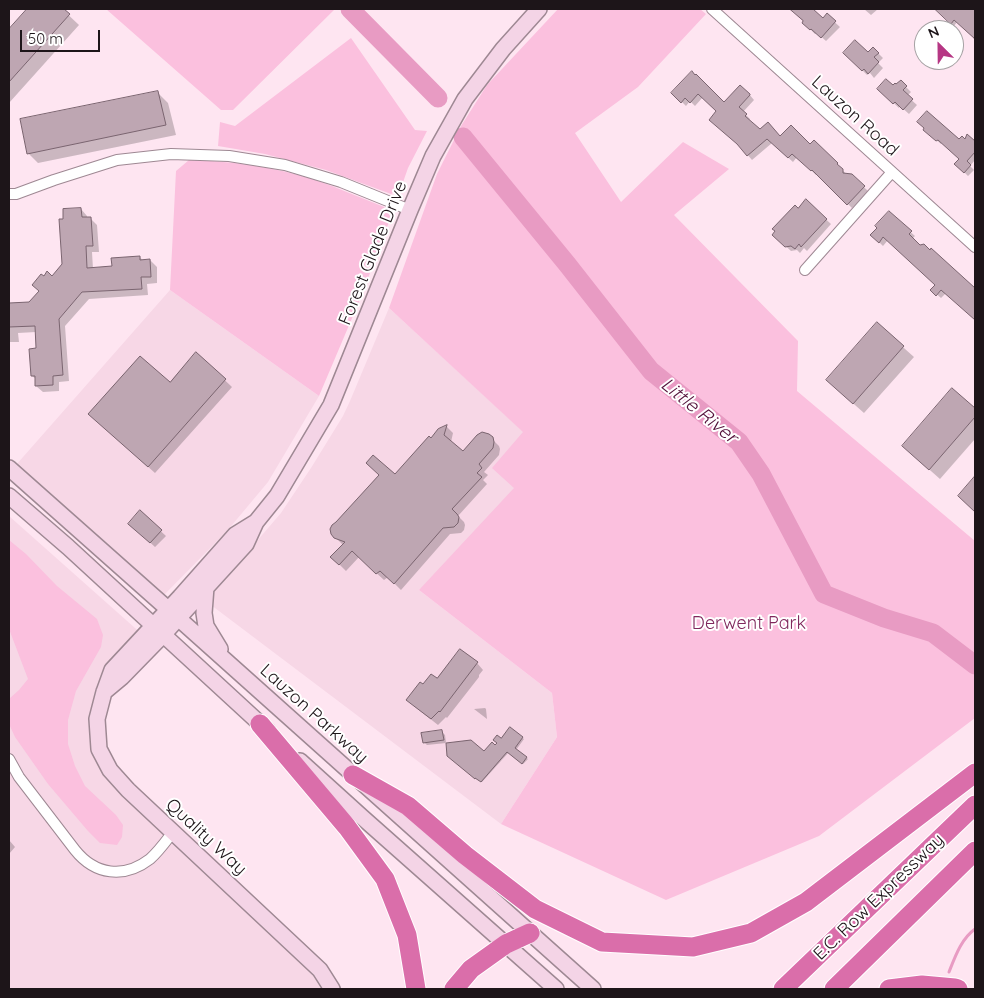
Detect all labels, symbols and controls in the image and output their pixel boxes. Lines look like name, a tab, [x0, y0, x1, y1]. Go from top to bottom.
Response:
scale bar	[22, 20, 102, 52]
north arrow	[914, 20, 964, 70]
text: N	[925, 22, 942, 42]
text: 50 m	[28, 29, 63, 48]
street label: Lauzon Road	[807, 71, 903, 161]
street label: Forest Glade Drive	[334, 178, 412, 328]
water label: Little River	[656, 373, 742, 449]
park label: Derwent Park	[692, 613, 806, 635]
street label: Lauzon Parkway	[255, 660, 373, 768]
street label: Quality Way	[161, 794, 251, 880]
street label: E.C. Row Expressway	[809, 829, 949, 965]

